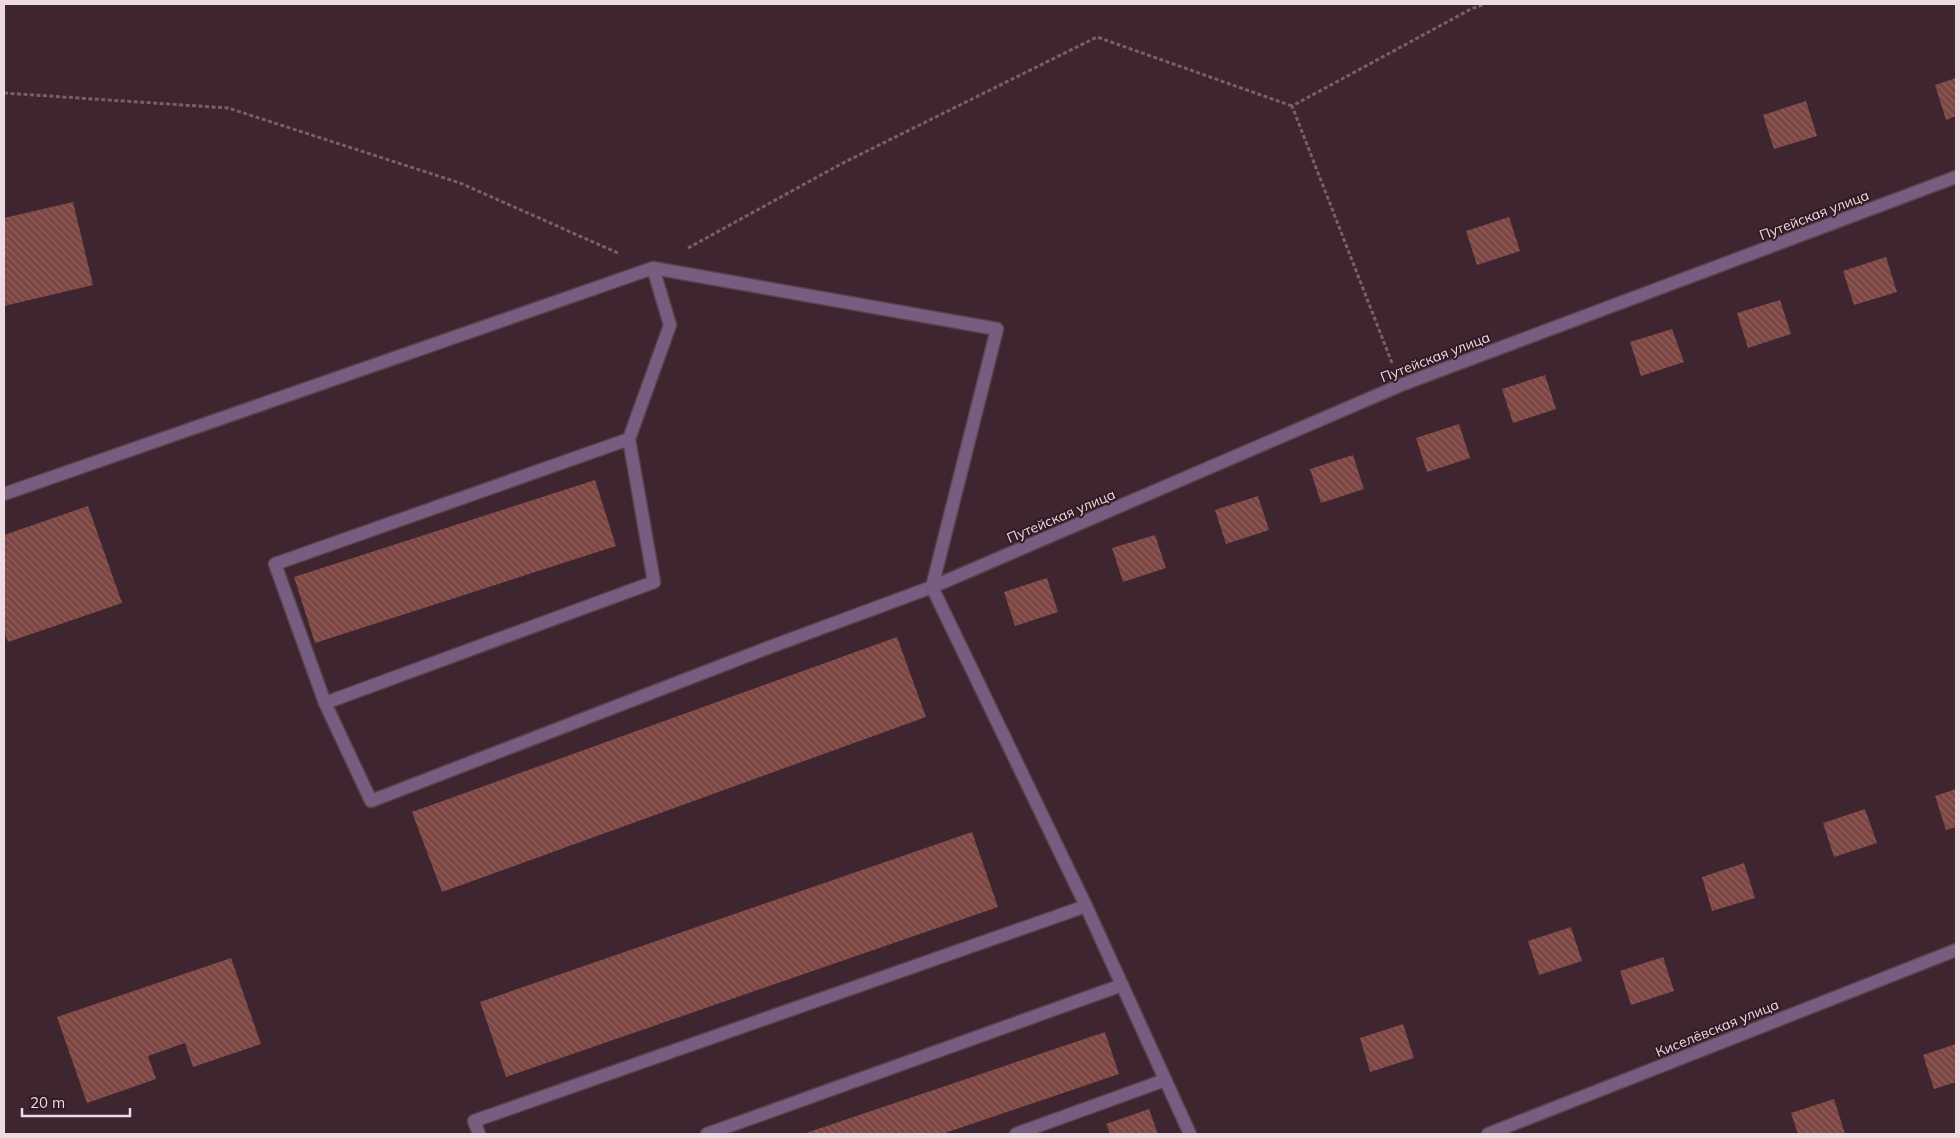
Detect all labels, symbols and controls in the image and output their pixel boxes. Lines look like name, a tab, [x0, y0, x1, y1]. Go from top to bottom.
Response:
street label: Путейская улица	[1757, 186, 1871, 244]
street label: Путейская улица	[1378, 328, 1492, 386]
street label: Путейская улица	[1004, 485, 1118, 547]
street label: Киселёвская улица	[1653, 995, 1781, 1061]
scale bar	[22, 1086, 130, 1118]
text: 20 m	[30, 1093, 65, 1112]

